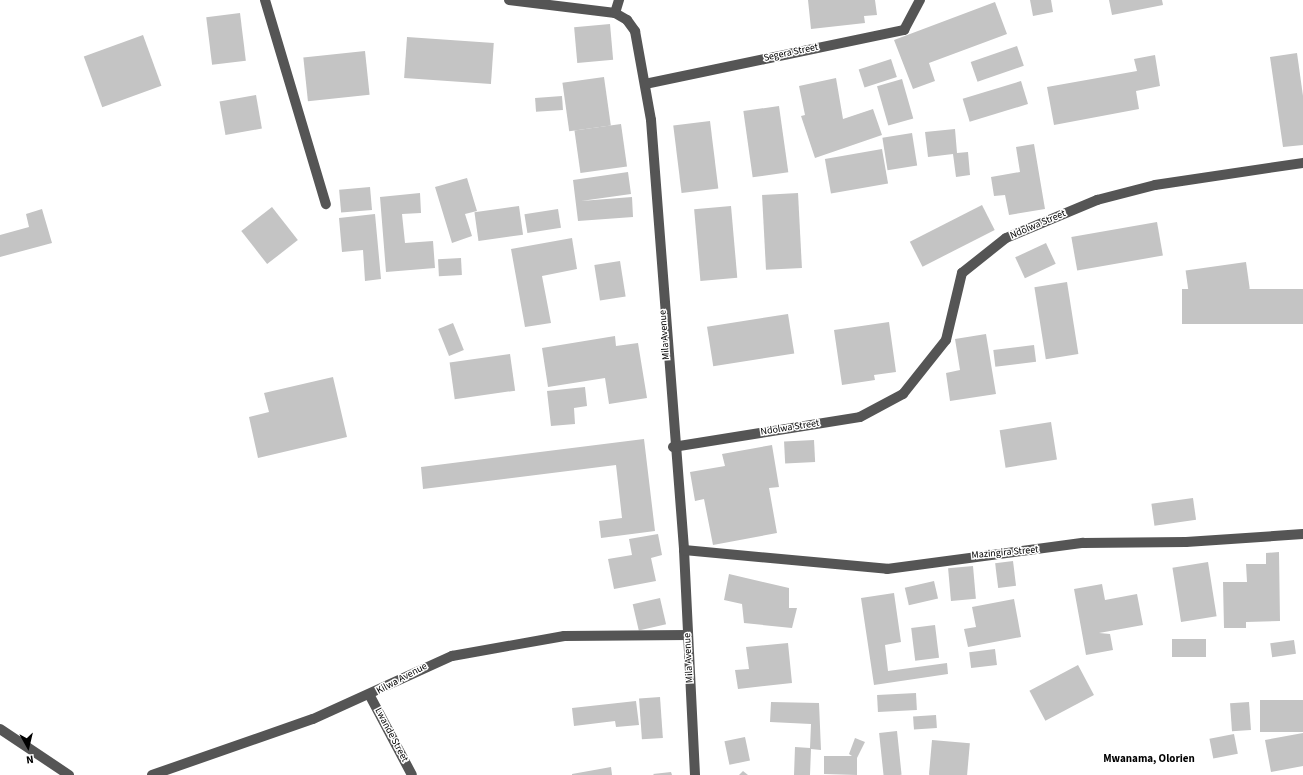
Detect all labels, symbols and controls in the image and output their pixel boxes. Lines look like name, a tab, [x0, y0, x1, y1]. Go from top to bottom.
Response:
street label: Segera Street	[763, 41, 819, 65]
street label: Ndolwa Street	[1008, 208, 1068, 242]
street label: Mila Avenue	[657, 310, 673, 360]
street label: Ndolwa Street	[760, 417, 820, 439]
street label: Mazingira Street	[971, 544, 1039, 562]
street label: Mila Avenue	[682, 633, 696, 683]
street label: Kilwa Avenue	[375, 661, 429, 697]
street label: Lwande Street	[372, 706, 410, 764]
north arrow	[8, 727, 48, 767]
text: N	[25, 751, 34, 767]
district label: Mwanama, Olorien	[1103, 752, 1195, 766]

